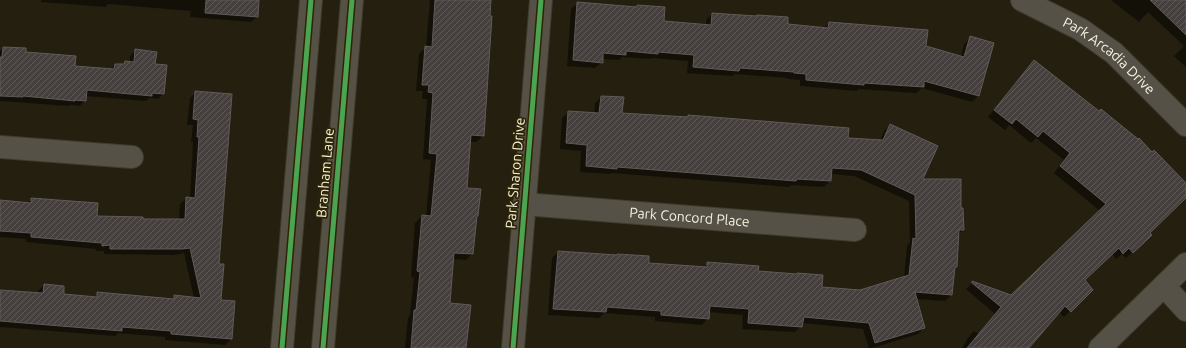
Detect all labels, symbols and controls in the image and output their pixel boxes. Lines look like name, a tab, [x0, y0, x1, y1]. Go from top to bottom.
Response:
street label: Park Arcadia Drive	[1060, 14, 1158, 97]
street label: Park Sharon Drive	[502, 117, 528, 229]
street label: Branham Lane	[313, 128, 337, 218]
street label: Park Concord Place	[629, 204, 750, 230]

